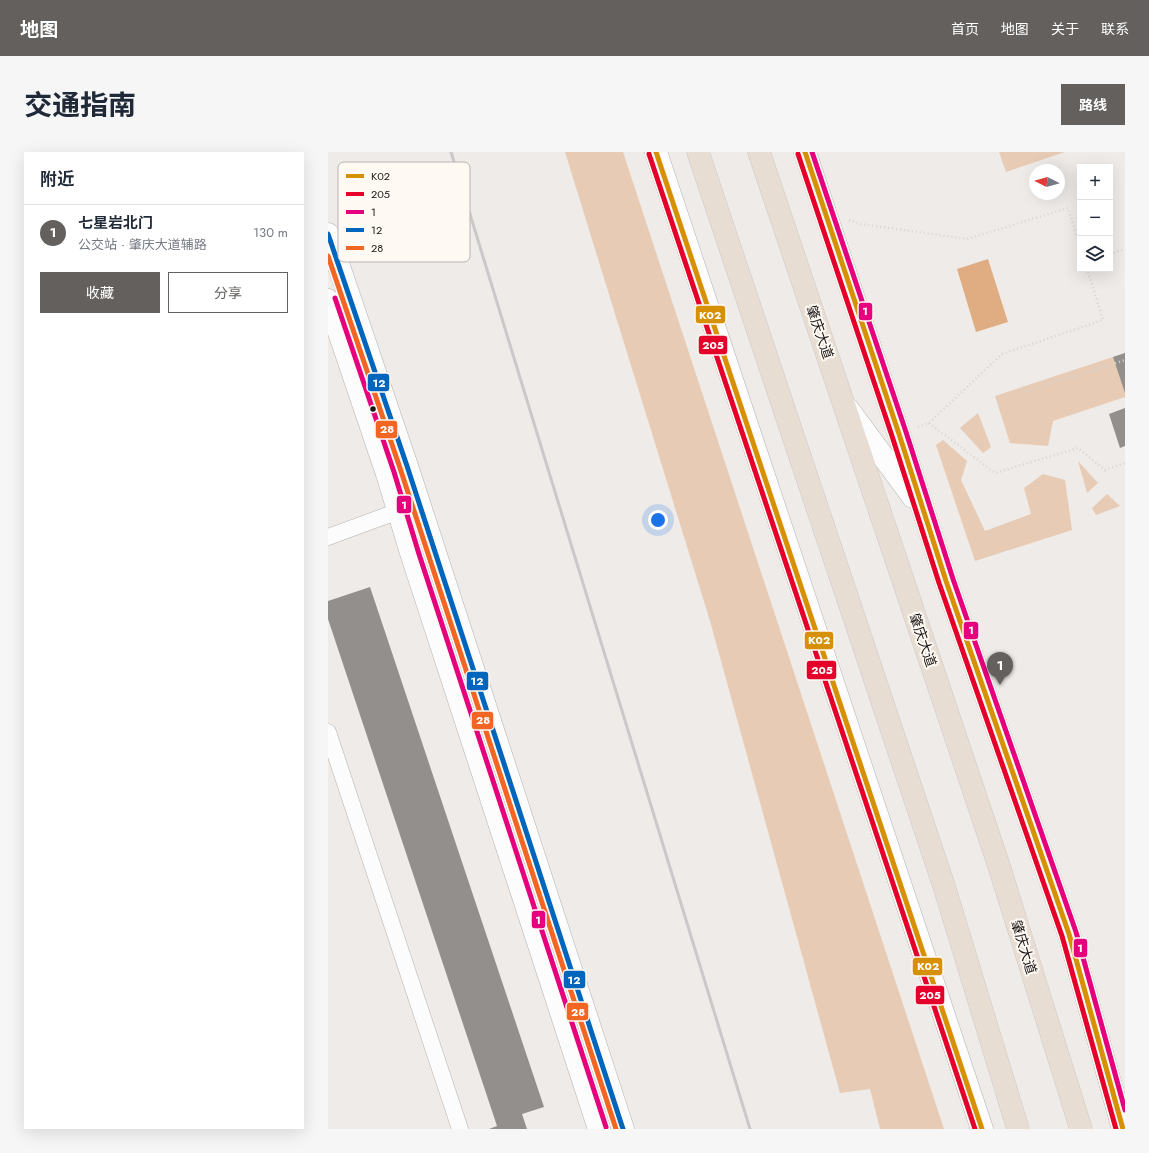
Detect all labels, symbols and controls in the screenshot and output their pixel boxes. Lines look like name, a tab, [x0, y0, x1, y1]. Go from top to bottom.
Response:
text: 地图	[20, 16, 58, 43]
text: 首页	[951, 19, 979, 39]
text: 地图	[1001, 19, 1029, 39]
text: 关于	[1051, 19, 1079, 39]
text: 联系	[1101, 19, 1129, 39]
button: 路线	[1061, 84, 1125, 125]
text: 交通指南	[24, 85, 136, 126]
legend	[338, 162, 470, 262]
north arrow	[1029, 164, 1065, 200]
map controls	[1077, 164, 1113, 272]
button: +	[1077, 164, 1113, 200]
text: 附近	[40, 167, 74, 191]
text: K02	[371, 168, 390, 184]
text: 205	[371, 186, 390, 202]
button: −	[1077, 200, 1113, 236]
text: 1	[371, 204, 376, 220]
text: 七星岩北门	[78, 212, 153, 234]
text: 12	[371, 222, 382, 238]
text: 1	[50, 223, 56, 242]
text: 130 m	[253, 223, 288, 242]
text: 公交站 · 肇庆大道辅路	[78, 235, 207, 254]
button: layers	[1077, 236, 1113, 272]
text: 28	[371, 240, 383, 256]
button: 收藏	[40, 272, 160, 313]
button: 分享	[168, 272, 288, 313]
street label: 肇庆大道	[801, 302, 839, 362]
line badge: 1	[858, 302, 873, 321]
text: 1	[862, 303, 868, 319]
line badge: K02	[695, 305, 726, 324]
text: K02	[699, 307, 721, 323]
line badge: 205	[698, 335, 728, 355]
text: 205	[702, 337, 724, 353]
line badge: 12	[367, 373, 390, 392]
text: 12	[373, 375, 385, 391]
unlabelled marker	[368, 404, 378, 414]
line badge: 28	[375, 420, 398, 439]
text: 28	[380, 421, 394, 437]
line badge: 1	[396, 495, 412, 514]
text: 1	[401, 497, 407, 513]
your location	[648, 510, 668, 530]
street label: 肇庆大道	[904, 610, 942, 670]
line badge: 1	[963, 621, 979, 640]
text: 1	[968, 622, 974, 638]
line badge: K02	[804, 631, 834, 650]
text: K02	[808, 632, 830, 648]
pin: 1	[987, 652, 1013, 685]
line badge: 205	[806, 660, 837, 680]
text: 205	[811, 662, 833, 678]
line badge: 12	[466, 671, 489, 691]
text: 12	[471, 673, 483, 689]
line badge: 28	[471, 711, 494, 730]
text: 28	[476, 712, 490, 728]
line badge: 1	[531, 910, 546, 929]
text: 1	[535, 912, 541, 928]
street label: 肇庆大道	[1006, 917, 1042, 977]
line badge: 1	[1073, 938, 1088, 958]
text: 1	[1077, 940, 1083, 956]
line badge: K02	[912, 957, 943, 976]
text: K02	[917, 958, 939, 974]
line badge: 12	[563, 970, 586, 989]
text: 12	[568, 972, 580, 988]
line badge: 205	[915, 985, 945, 1005]
text: 205	[919, 987, 941, 1003]
line badge: 28	[566, 1002, 589, 1021]
text: 28	[571, 1004, 585, 1020]

